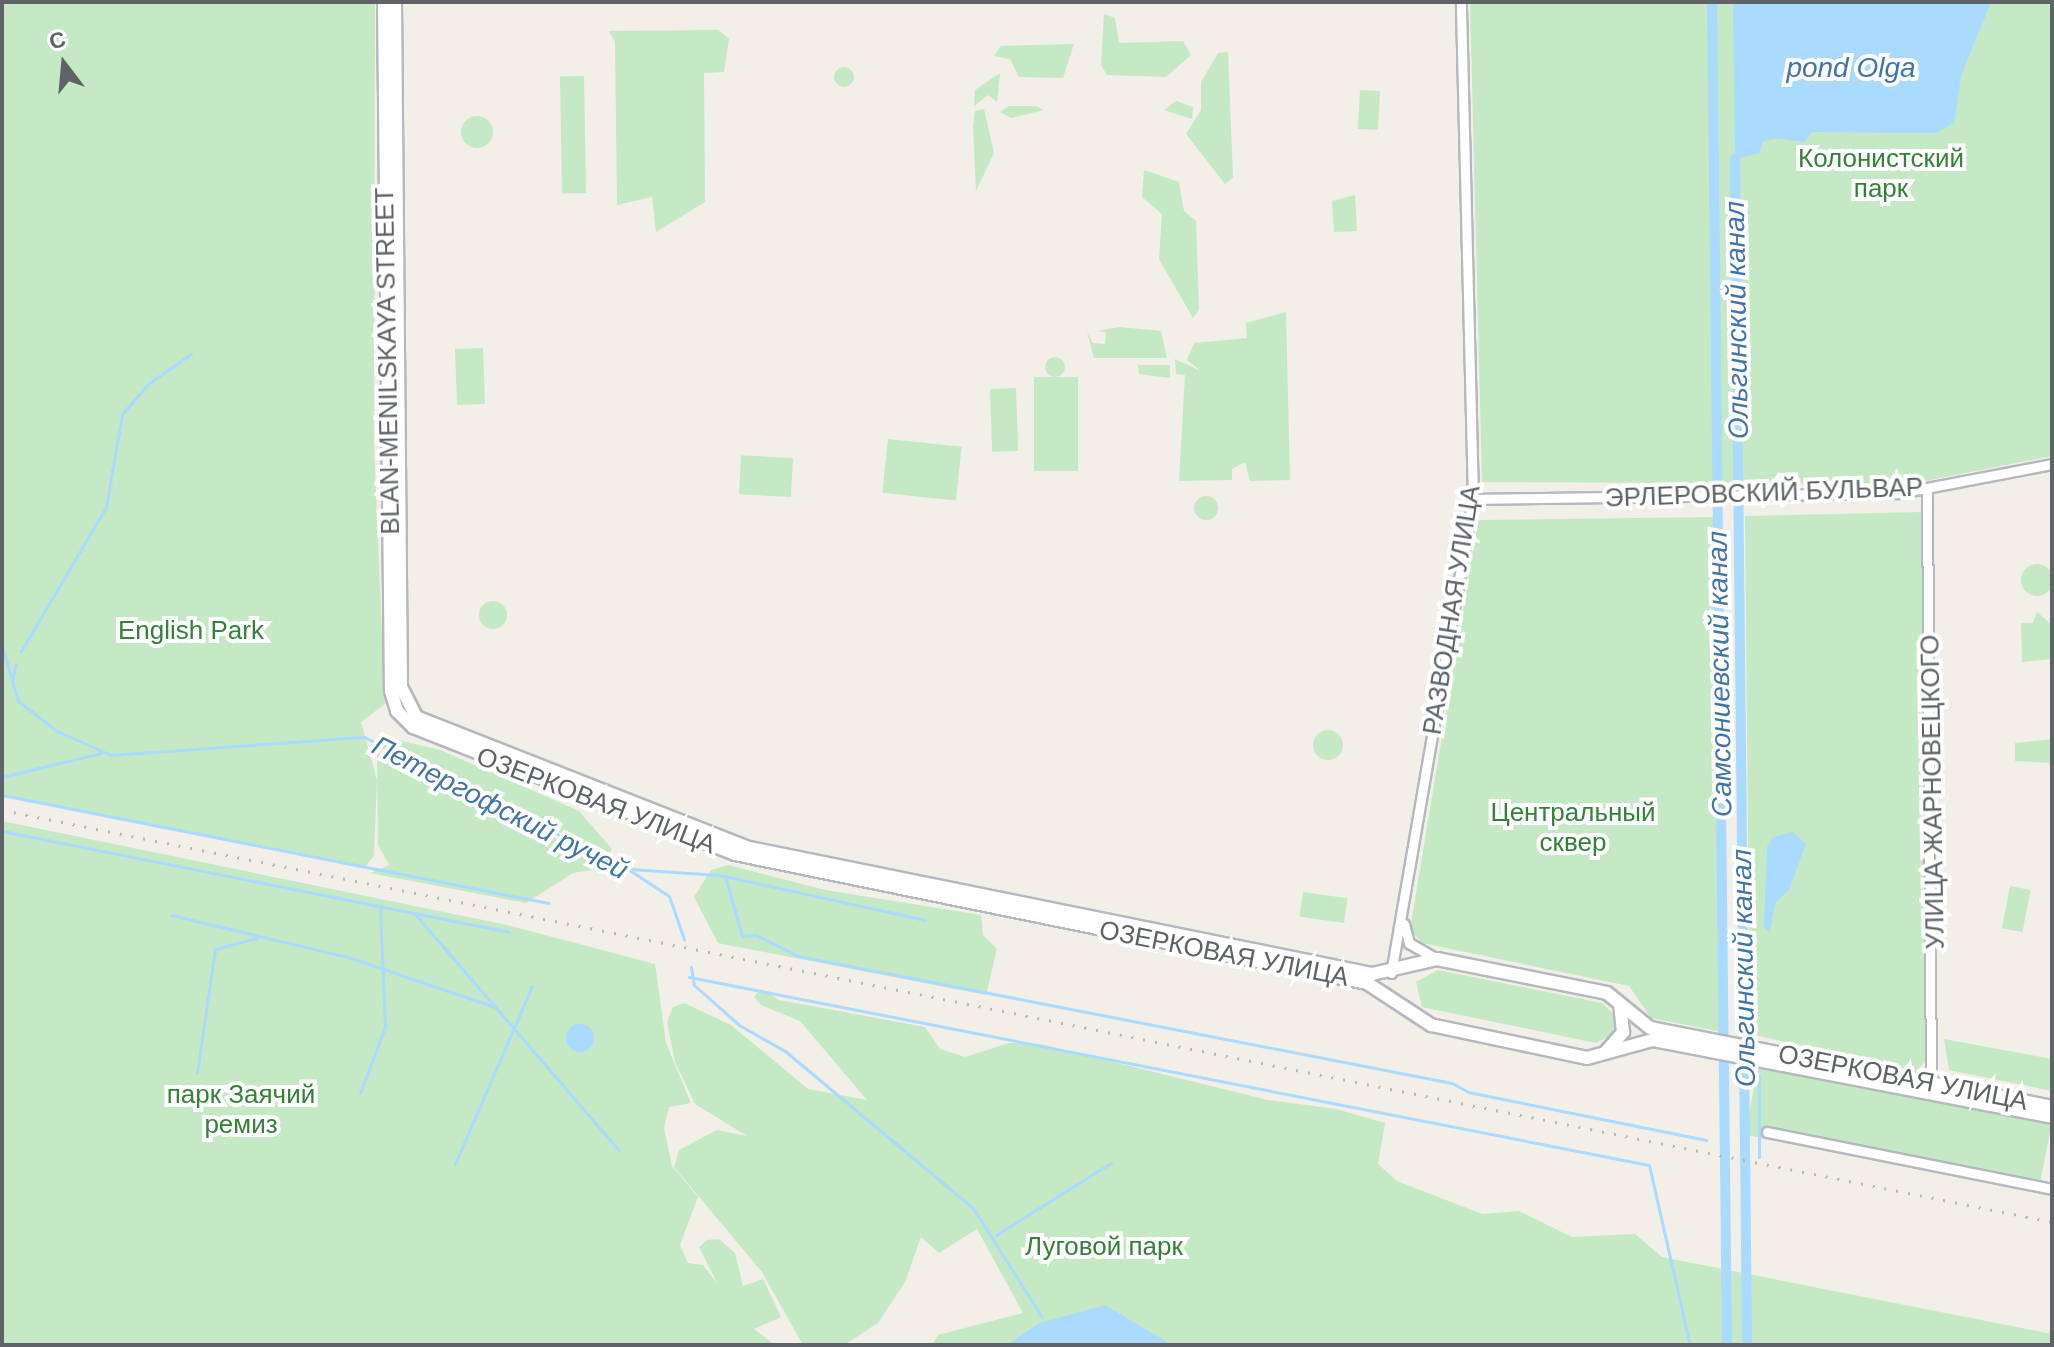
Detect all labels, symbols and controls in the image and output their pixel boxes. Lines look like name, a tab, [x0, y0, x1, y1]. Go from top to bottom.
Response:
north arrow	[24, 24, 104, 104]
text: С	[46, 26, 68, 55]
water label: pond Olga	[1786, 51, 1916, 85]
park label: Колонистский парк	[1798, 143, 1964, 204]
street label: BLAN-MENILSKAYA STREET	[369, 186, 407, 536]
water label: Ольгинский канал	[1718, 201, 1756, 439]
street label: ЭРЛЕРОВСКИЙ БУЛЬВАР	[1604, 472, 1924, 514]
street label: РАЗВОДНАЯ УЛИЦА	[1417, 483, 1487, 737]
water label: Самсониевский канал	[1701, 530, 1739, 818]
park label: English Park	[118, 615, 264, 647]
street label: УЛИЦА ЖАРНОВЕЦКОГО	[1915, 634, 1951, 950]
water label: Петергофский ручей	[366, 729, 634, 887]
street label: ОЗЕРКОВАЯ УЛИЦА	[472, 741, 720, 861]
park label: Центральный сквер	[1490, 797, 1656, 858]
water label: Ольгинский канал	[1725, 849, 1763, 1087]
street label: ОЗЕРКОВАЯ УЛИЦА	[1097, 915, 1351, 993]
street label: ОЗЕРКОВАЯ УЛИЦА	[1776, 1039, 2030, 1117]
park label: парк Заячий ремиз	[167, 1079, 315, 1140]
park label: Луговой парк	[1025, 1231, 1183, 1263]

